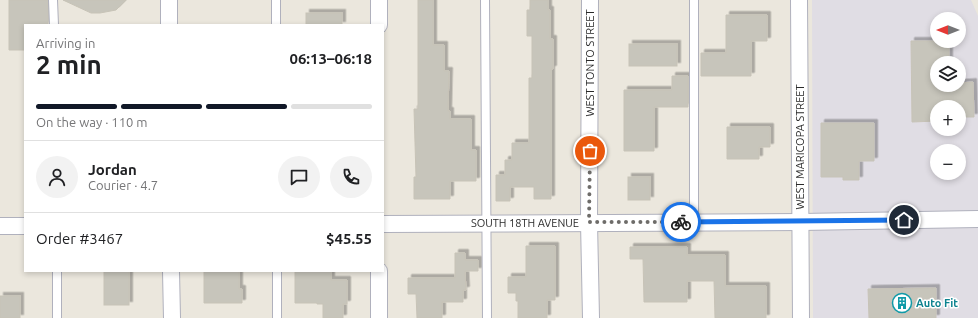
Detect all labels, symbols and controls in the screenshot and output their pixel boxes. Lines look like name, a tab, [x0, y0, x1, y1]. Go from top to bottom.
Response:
street label: WEST TONTO STREET	[584, 9, 596, 117]
north arrow	[930, 12, 966, 48]
map controls	[930, 12, 966, 180]
text: Arriving in	[36, 36, 95, 50]
text: 2 min	[36, 50, 102, 79]
text: 06:13–06:18	[289, 50, 372, 67]
button: layers	[930, 56, 966, 92]
street label: WEST MARICOPA STREET	[794, 84, 806, 210]
button: +	[930, 100, 966, 136]
text: On the way · 110 m	[36, 115, 148, 129]
pin	[573, 134, 607, 168]
icon: bag	[579, 140, 601, 162]
button: −	[930, 144, 966, 180]
button: person	[36, 156, 78, 198]
button: chat	[278, 156, 320, 198]
button: phone	[330, 156, 372, 198]
text: Jordan	[88, 161, 137, 178]
text: Courier · 4.7	[88, 178, 158, 192]
courier	[661, 202, 701, 242]
pin	[887, 203, 921, 237]
icon: home	[893, 209, 915, 231]
icon: bike	[670, 211, 692, 233]
street label: SOUTH 18TH AVENUE	[471, 217, 579, 229]
text: Order #3467	[36, 230, 123, 247]
text: $45.55	[326, 230, 372, 247]
building icon: Auto Fit	[891, 292, 913, 314]
place label: Auto Fit	[916, 297, 958, 309]

